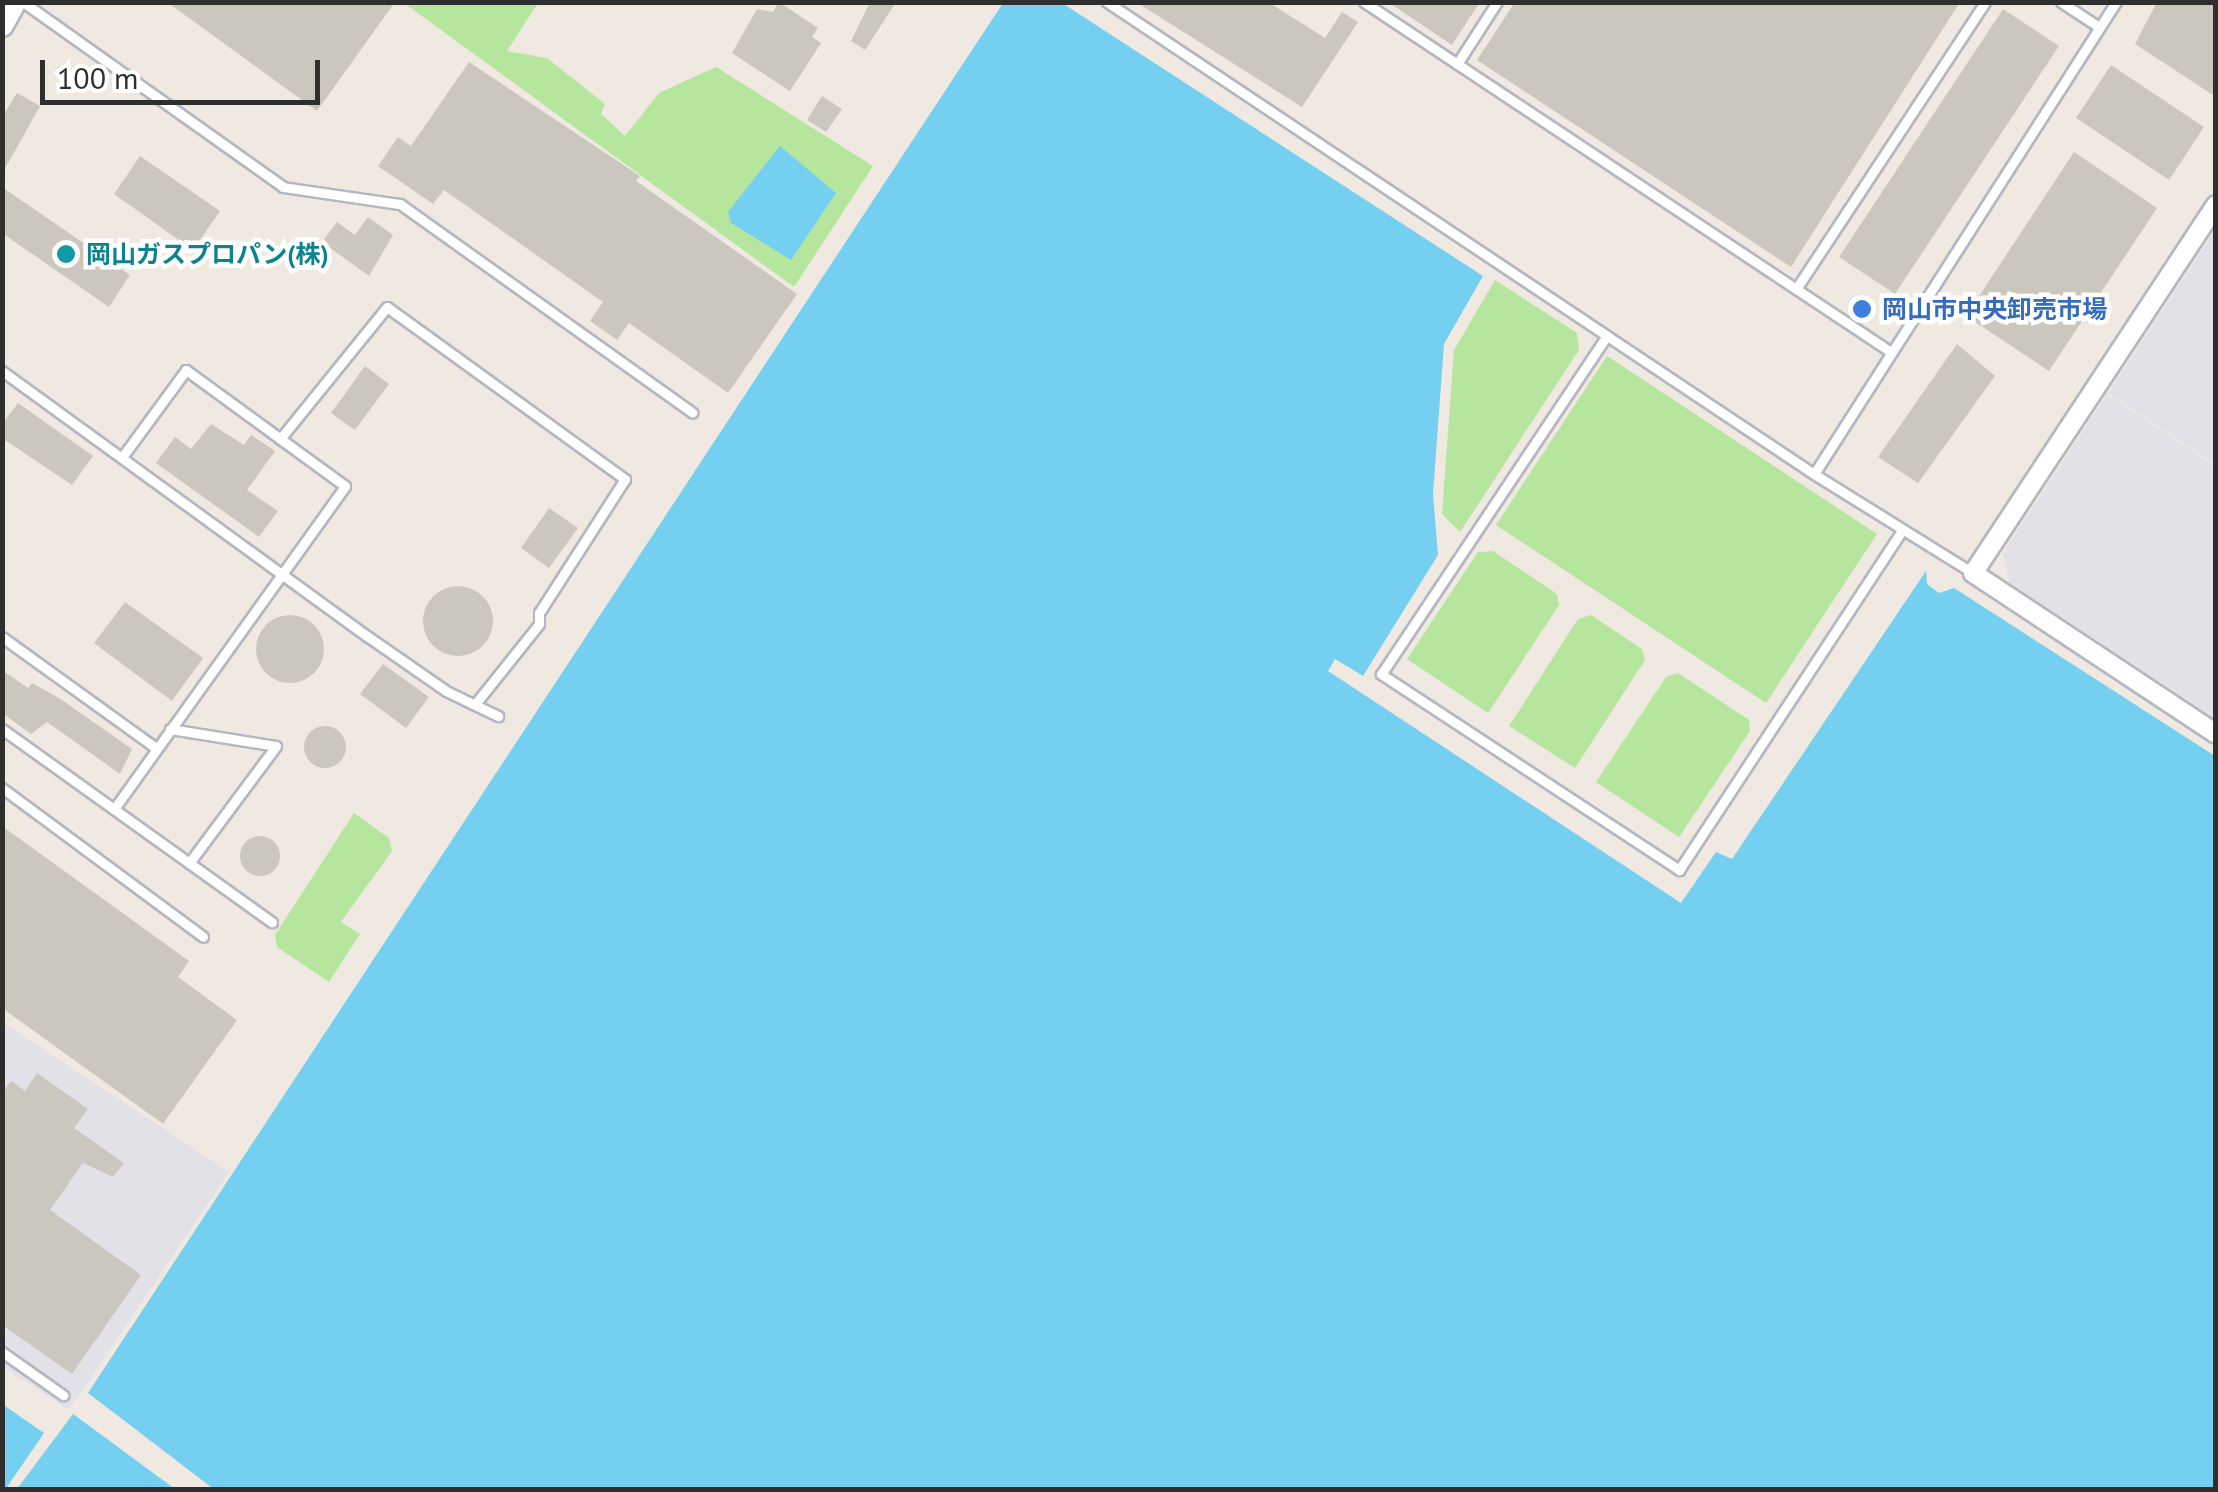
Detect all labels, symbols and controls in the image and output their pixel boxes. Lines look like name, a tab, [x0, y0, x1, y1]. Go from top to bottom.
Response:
scale bar	[45, 40, 325, 102]
text: 100 m	[57, 58, 138, 97]
place label: 岡山ガスプロパン(株)	[86, 239, 327, 269]
marker: 岡山ガスプロパン(株)	[55, 243, 77, 265]
place label: 岡山市中央卸売市場	[1882, 294, 2107, 324]
marker: 岡山市中央卸売市場	[1851, 298, 1873, 320]

